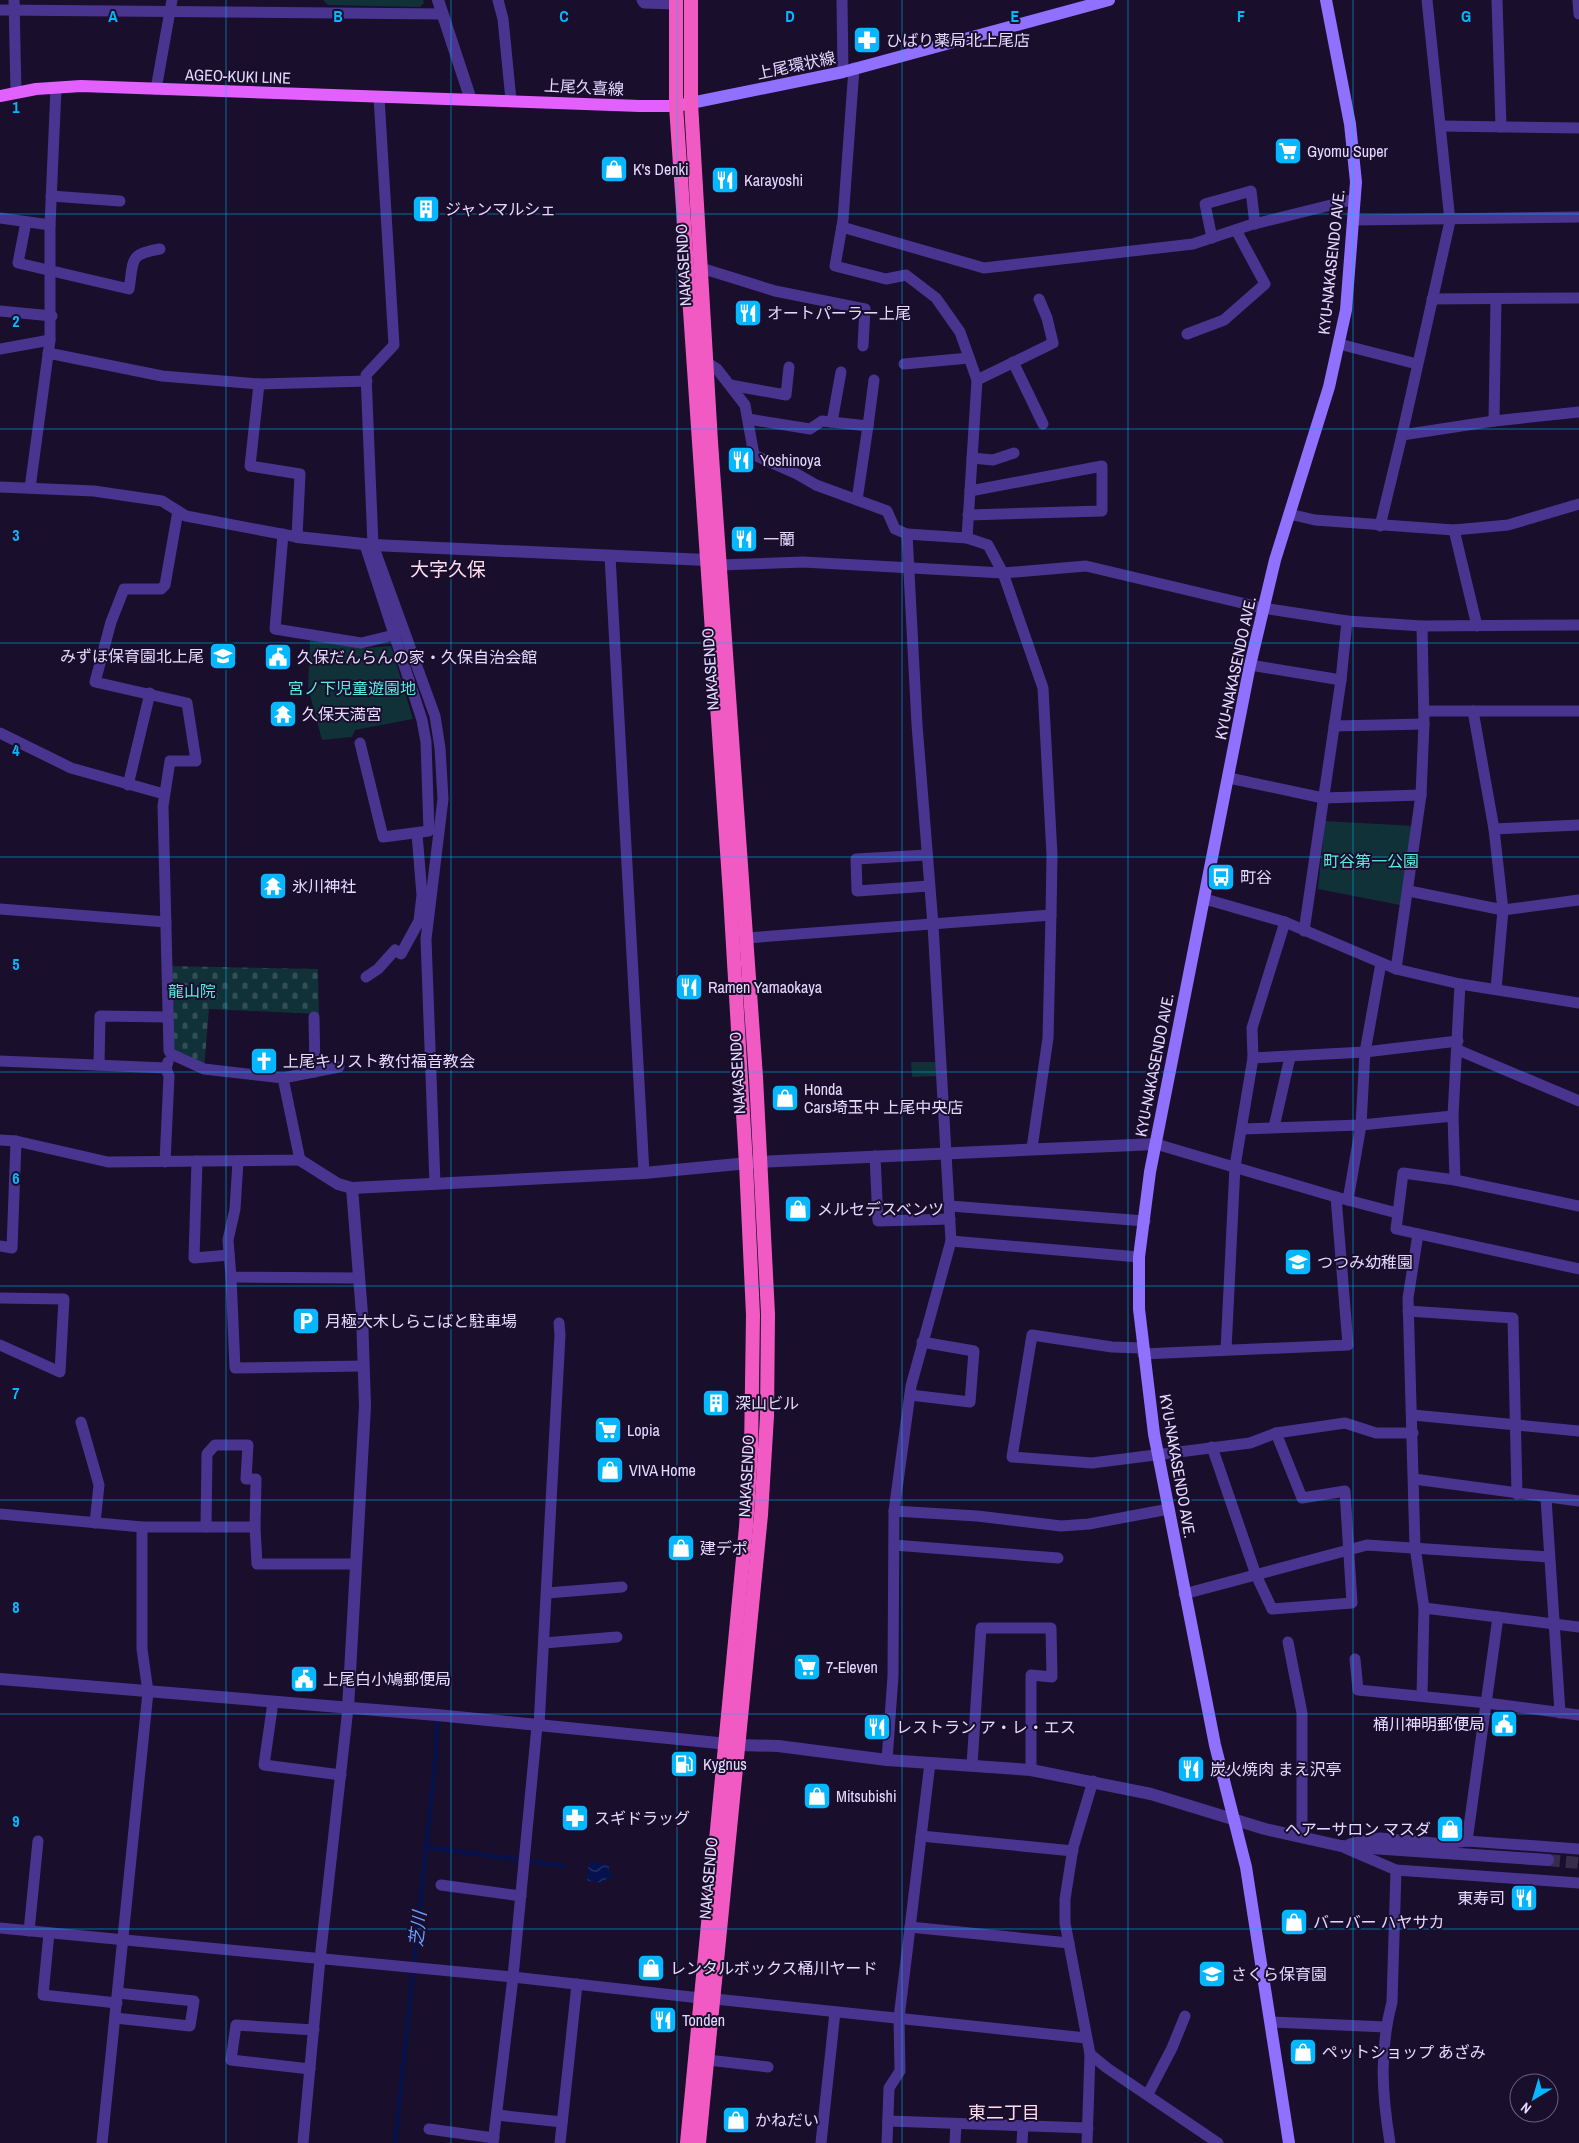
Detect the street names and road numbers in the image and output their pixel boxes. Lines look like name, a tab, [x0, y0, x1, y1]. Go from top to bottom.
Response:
street label: 上尾環状線	[755, 46, 837, 84]
street label: AGEO-KUKI LINE	[184, 63, 291, 89]
street label: 上尾久喜線	[543, 74, 625, 100]
street label: KYU-NAKASENDO AVE.	[1312, 188, 1350, 336]
street label: NAKASENDO	[670, 223, 696, 307]
street label: KYU-NAKASENDO AVE.	[1209, 594, 1261, 742]
street label: NAKASENDO	[696, 627, 724, 711]
street label: KYU-NAKASENDO AVE.	[1129, 991, 1179, 1139]
street label: NAKASENDO	[724, 1031, 750, 1115]
street label: KYU-NAKASENDO AVE.	[1155, 1392, 1201, 1540]
street label: NAKASENDO	[733, 1434, 759, 1518]
street label: NAKASENDO	[693, 1836, 723, 1920]

